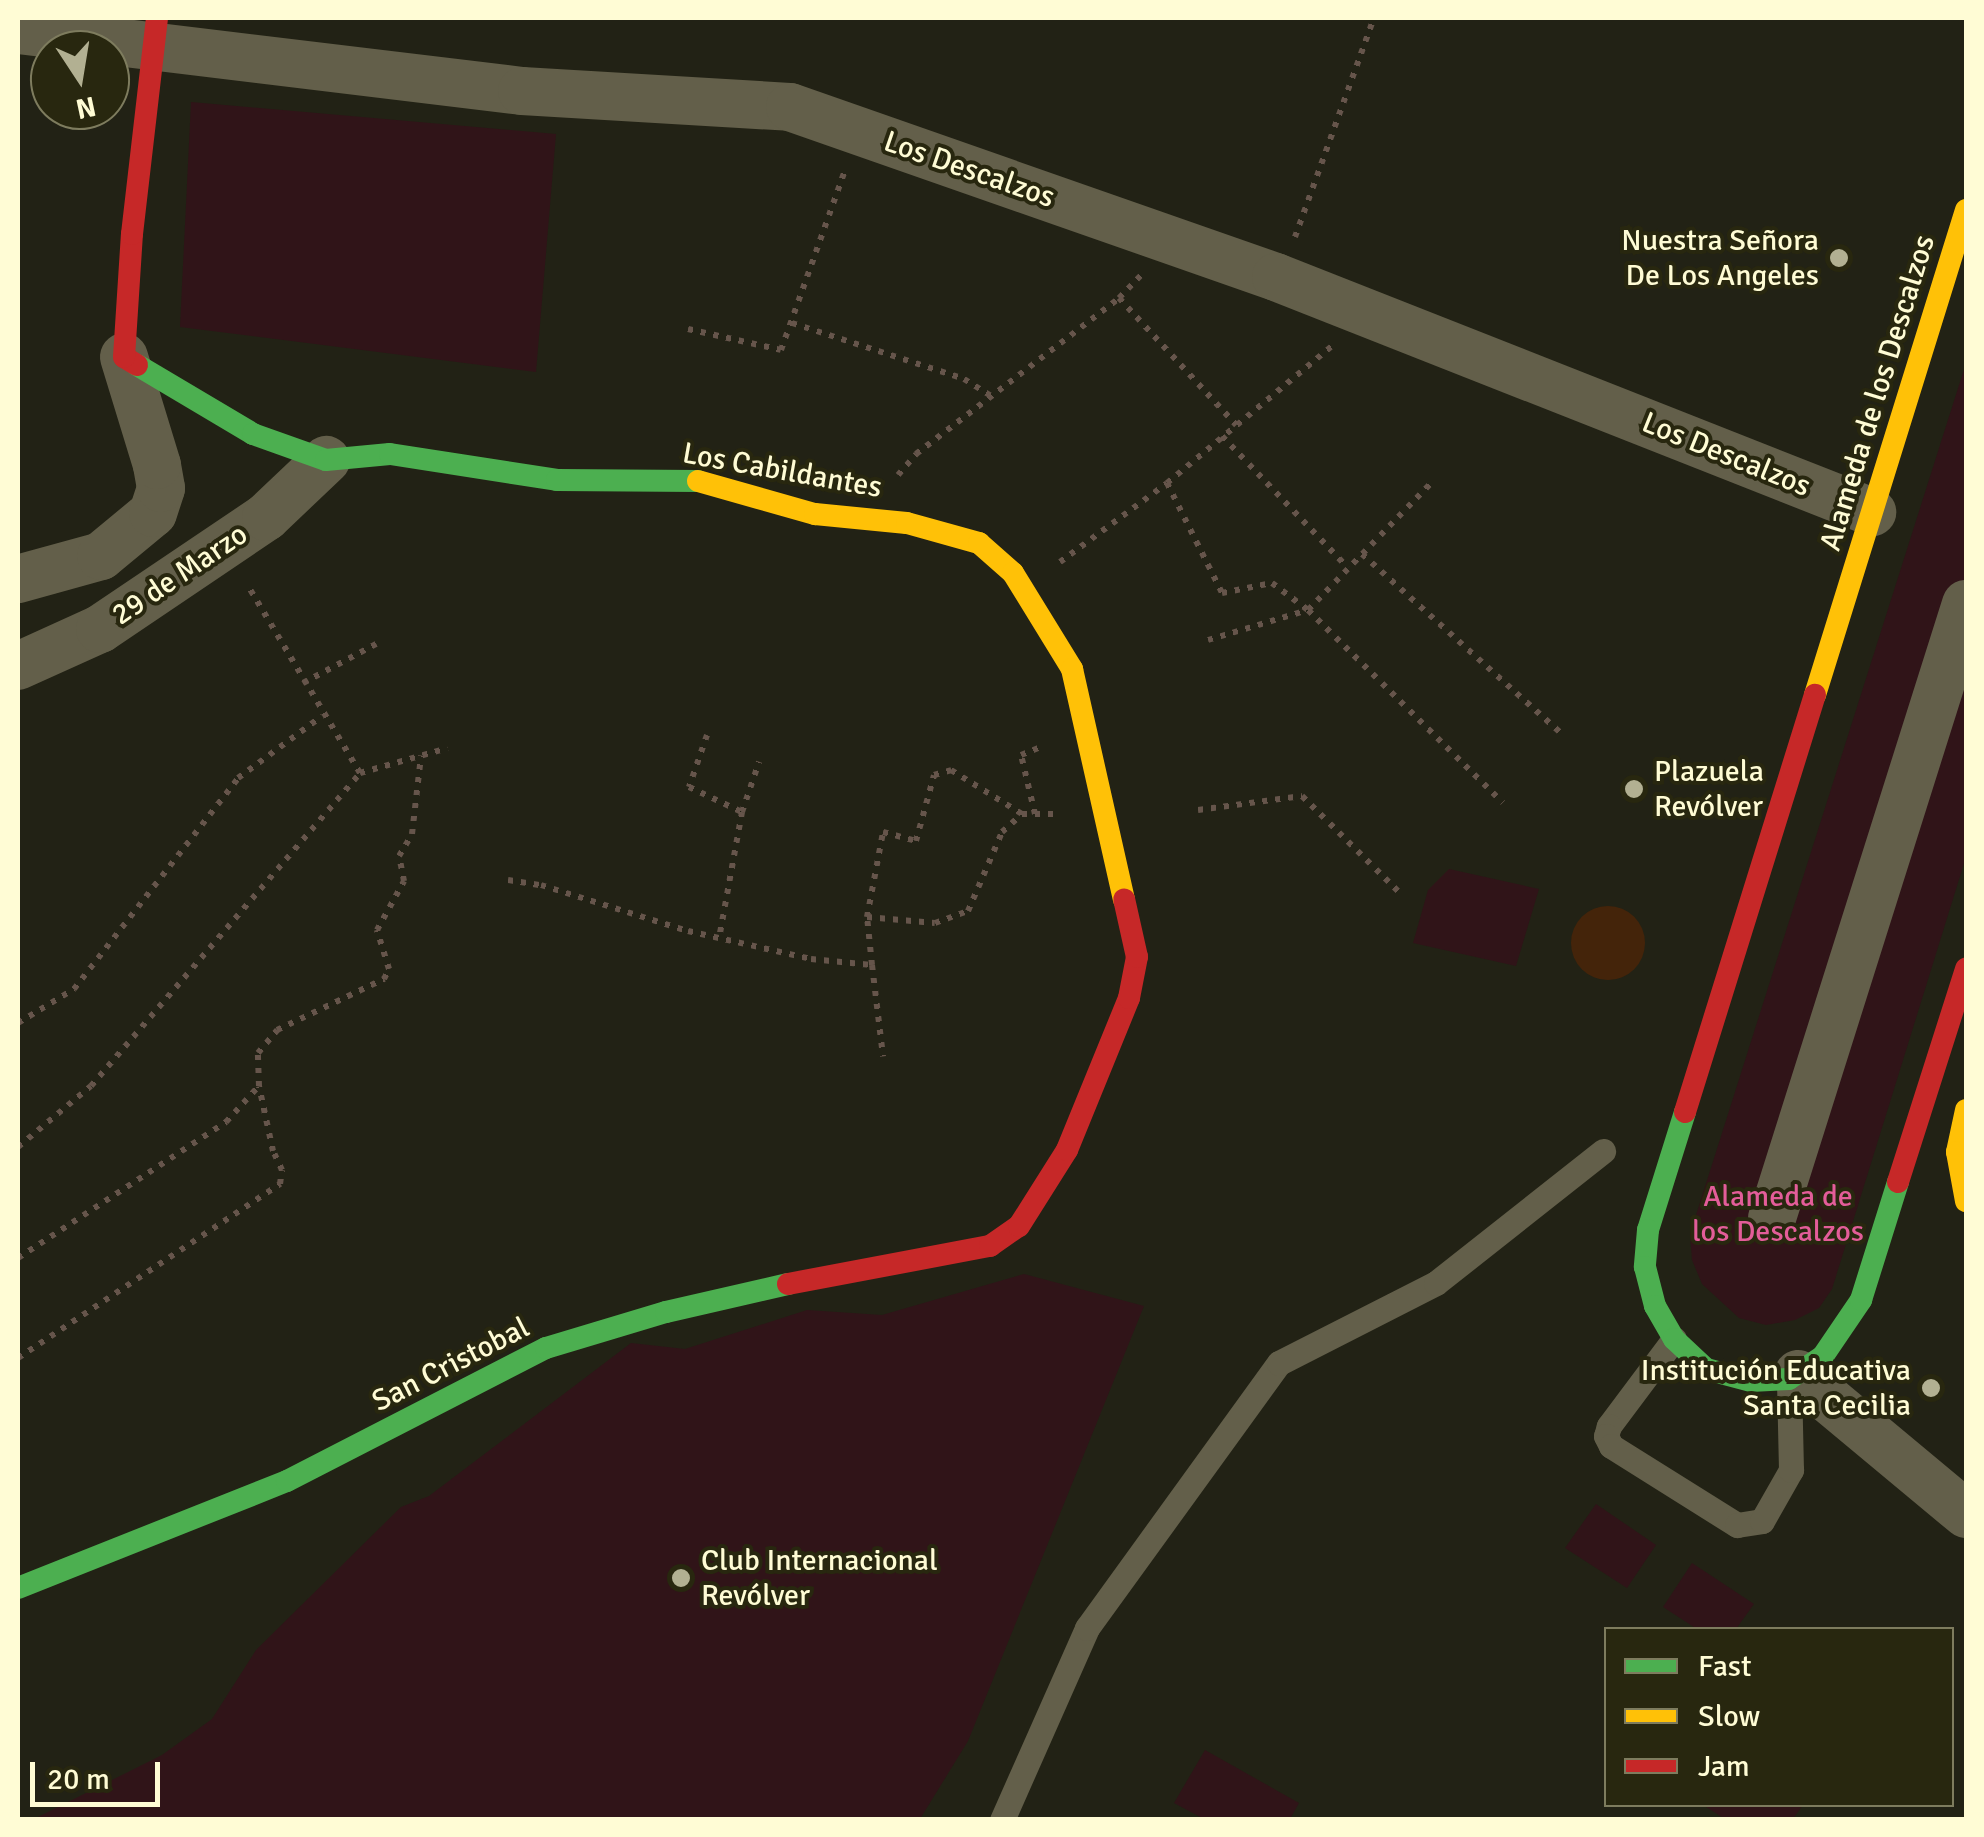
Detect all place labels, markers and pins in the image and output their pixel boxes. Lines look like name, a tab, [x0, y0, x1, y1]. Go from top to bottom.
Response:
place label: Nuestra Señora De Los Angeles	[1621, 223, 1819, 294]
marker: Nuestra Señora De Los Angeles	[1828, 247, 1850, 269]
place label: Plazuela Revólver	[1654, 754, 1764, 824]
marker: Plazuela Revólver	[1623, 778, 1645, 800]
place label: Institución Educativa Santa Cecilia	[1641, 1353, 1911, 1424]
marker: Institución Educativa Santa Cecilia	[1920, 1377, 1942, 1399]
place label: Club Internacional Revólver	[701, 1543, 938, 1614]
marker: Club Internacional Revólver	[670, 1567, 692, 1589]

